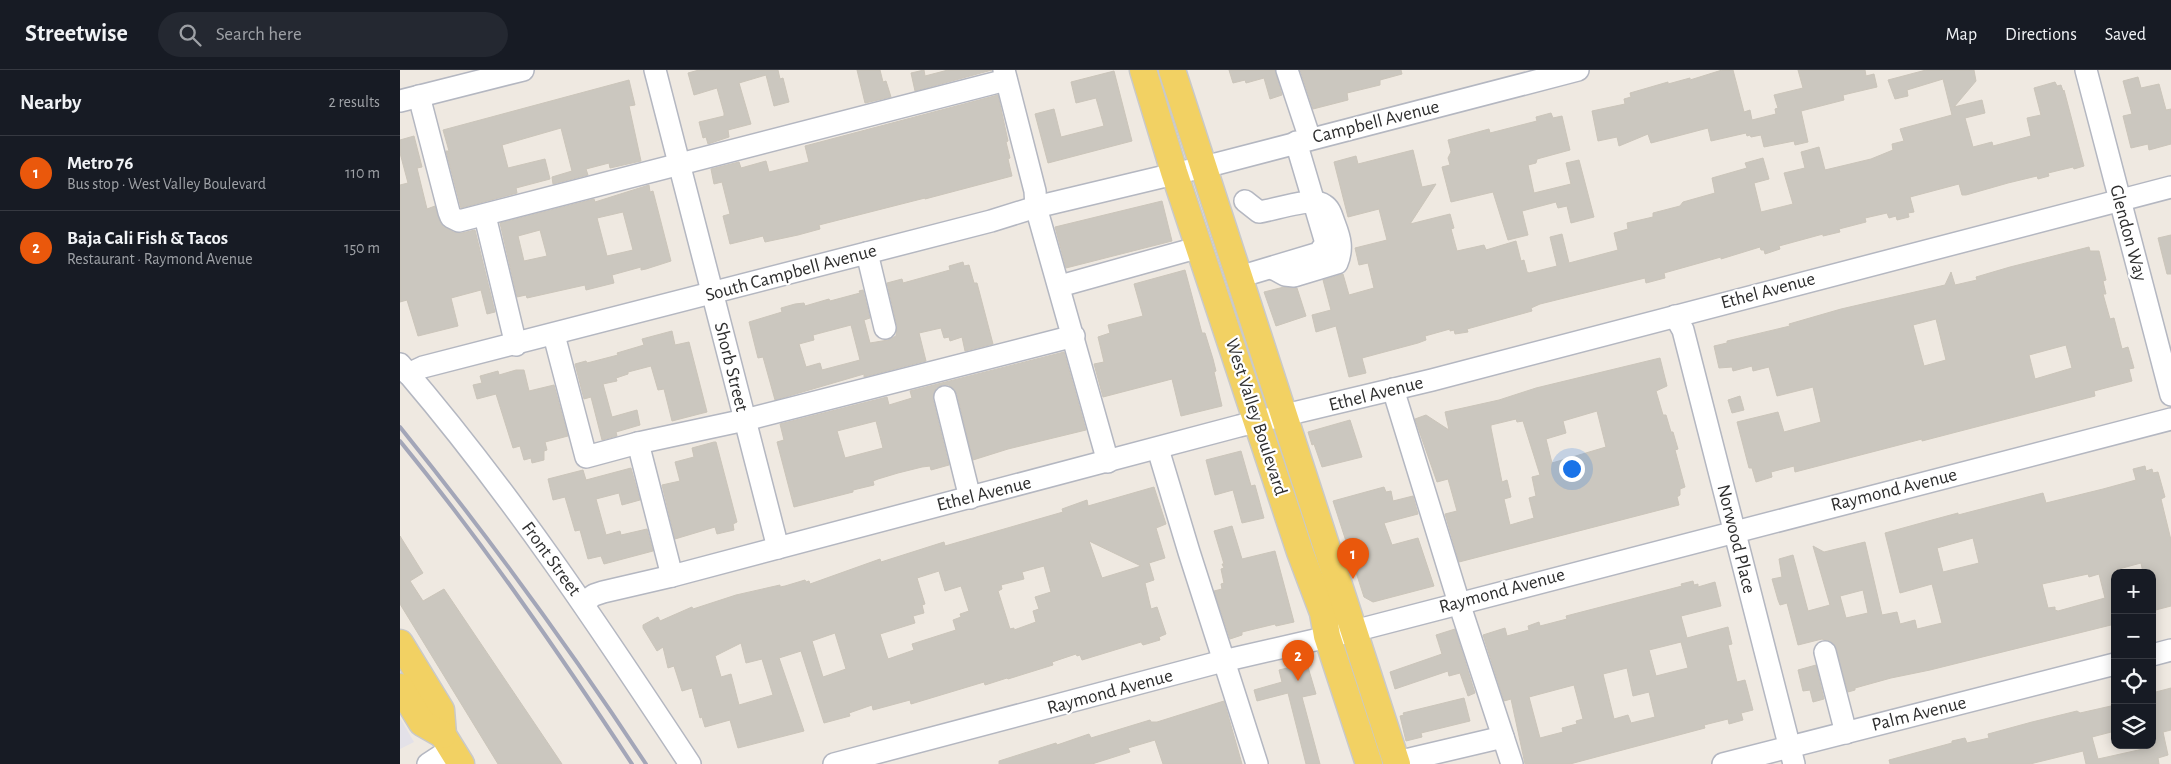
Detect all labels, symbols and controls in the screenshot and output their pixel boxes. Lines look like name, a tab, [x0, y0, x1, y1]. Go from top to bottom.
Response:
search box	[158, 12, 508, 57]
icon: search	[176, 21, 204, 49]
text: Streetwise	[25, 22, 128, 46]
text: Search here	[216, 25, 302, 44]
text: Map	[1946, 26, 1977, 44]
text: Directions	[2005, 26, 2077, 44]
text: Saved	[2105, 26, 2146, 44]
text: Nearby	[20, 92, 81, 113]
text: 2 results	[328, 94, 380, 110]
street label: Campbell Avenue	[1311, 97, 1441, 147]
text: Metro 76	[67, 154, 133, 173]
text: 1	[33, 165, 39, 181]
text: 110 m	[345, 165, 380, 181]
text: Bus stop · West Valley Boulevard	[67, 176, 266, 192]
street label: Glendon Way	[2106, 183, 2150, 283]
text: Baja Cali Fish & Tacos	[67, 229, 228, 248]
text: 2	[32, 240, 40, 256]
text: 150 m	[344, 240, 380, 256]
street label: South Campbell Avenue	[703, 241, 879, 305]
text: Restaurant · Raymond Avenue	[67, 251, 253, 267]
street label: Ethel Avenue	[1719, 269, 1817, 313]
street label: Shorb Street	[711, 320, 751, 414]
street label: West Valley Boulevard	[1222, 336, 1290, 498]
street label: Ethel Avenue	[1327, 373, 1425, 415]
your location	[1559, 456, 1585, 482]
street label: Raymond Avenue	[1829, 465, 1959, 515]
street label: Ethel Avenue	[935, 473, 1033, 515]
street label: Norwood Place	[1713, 483, 1759, 595]
street label: Front Street	[518, 518, 584, 600]
pin: 1	[1337, 538, 1369, 579]
street label: Raymond Avenue	[1437, 565, 1567, 617]
map controls	[2111, 569, 2156, 749]
button: +	[2111, 569, 2156, 614]
button: −	[2111, 614, 2156, 659]
pin: 2	[1282, 640, 1314, 681]
button: locate	[2111, 659, 2156, 704]
street label: Raymond Avenue	[1045, 666, 1175, 718]
street label: Palm Avenue	[1870, 693, 1968, 735]
button: layers	[2111, 704, 2156, 749]

